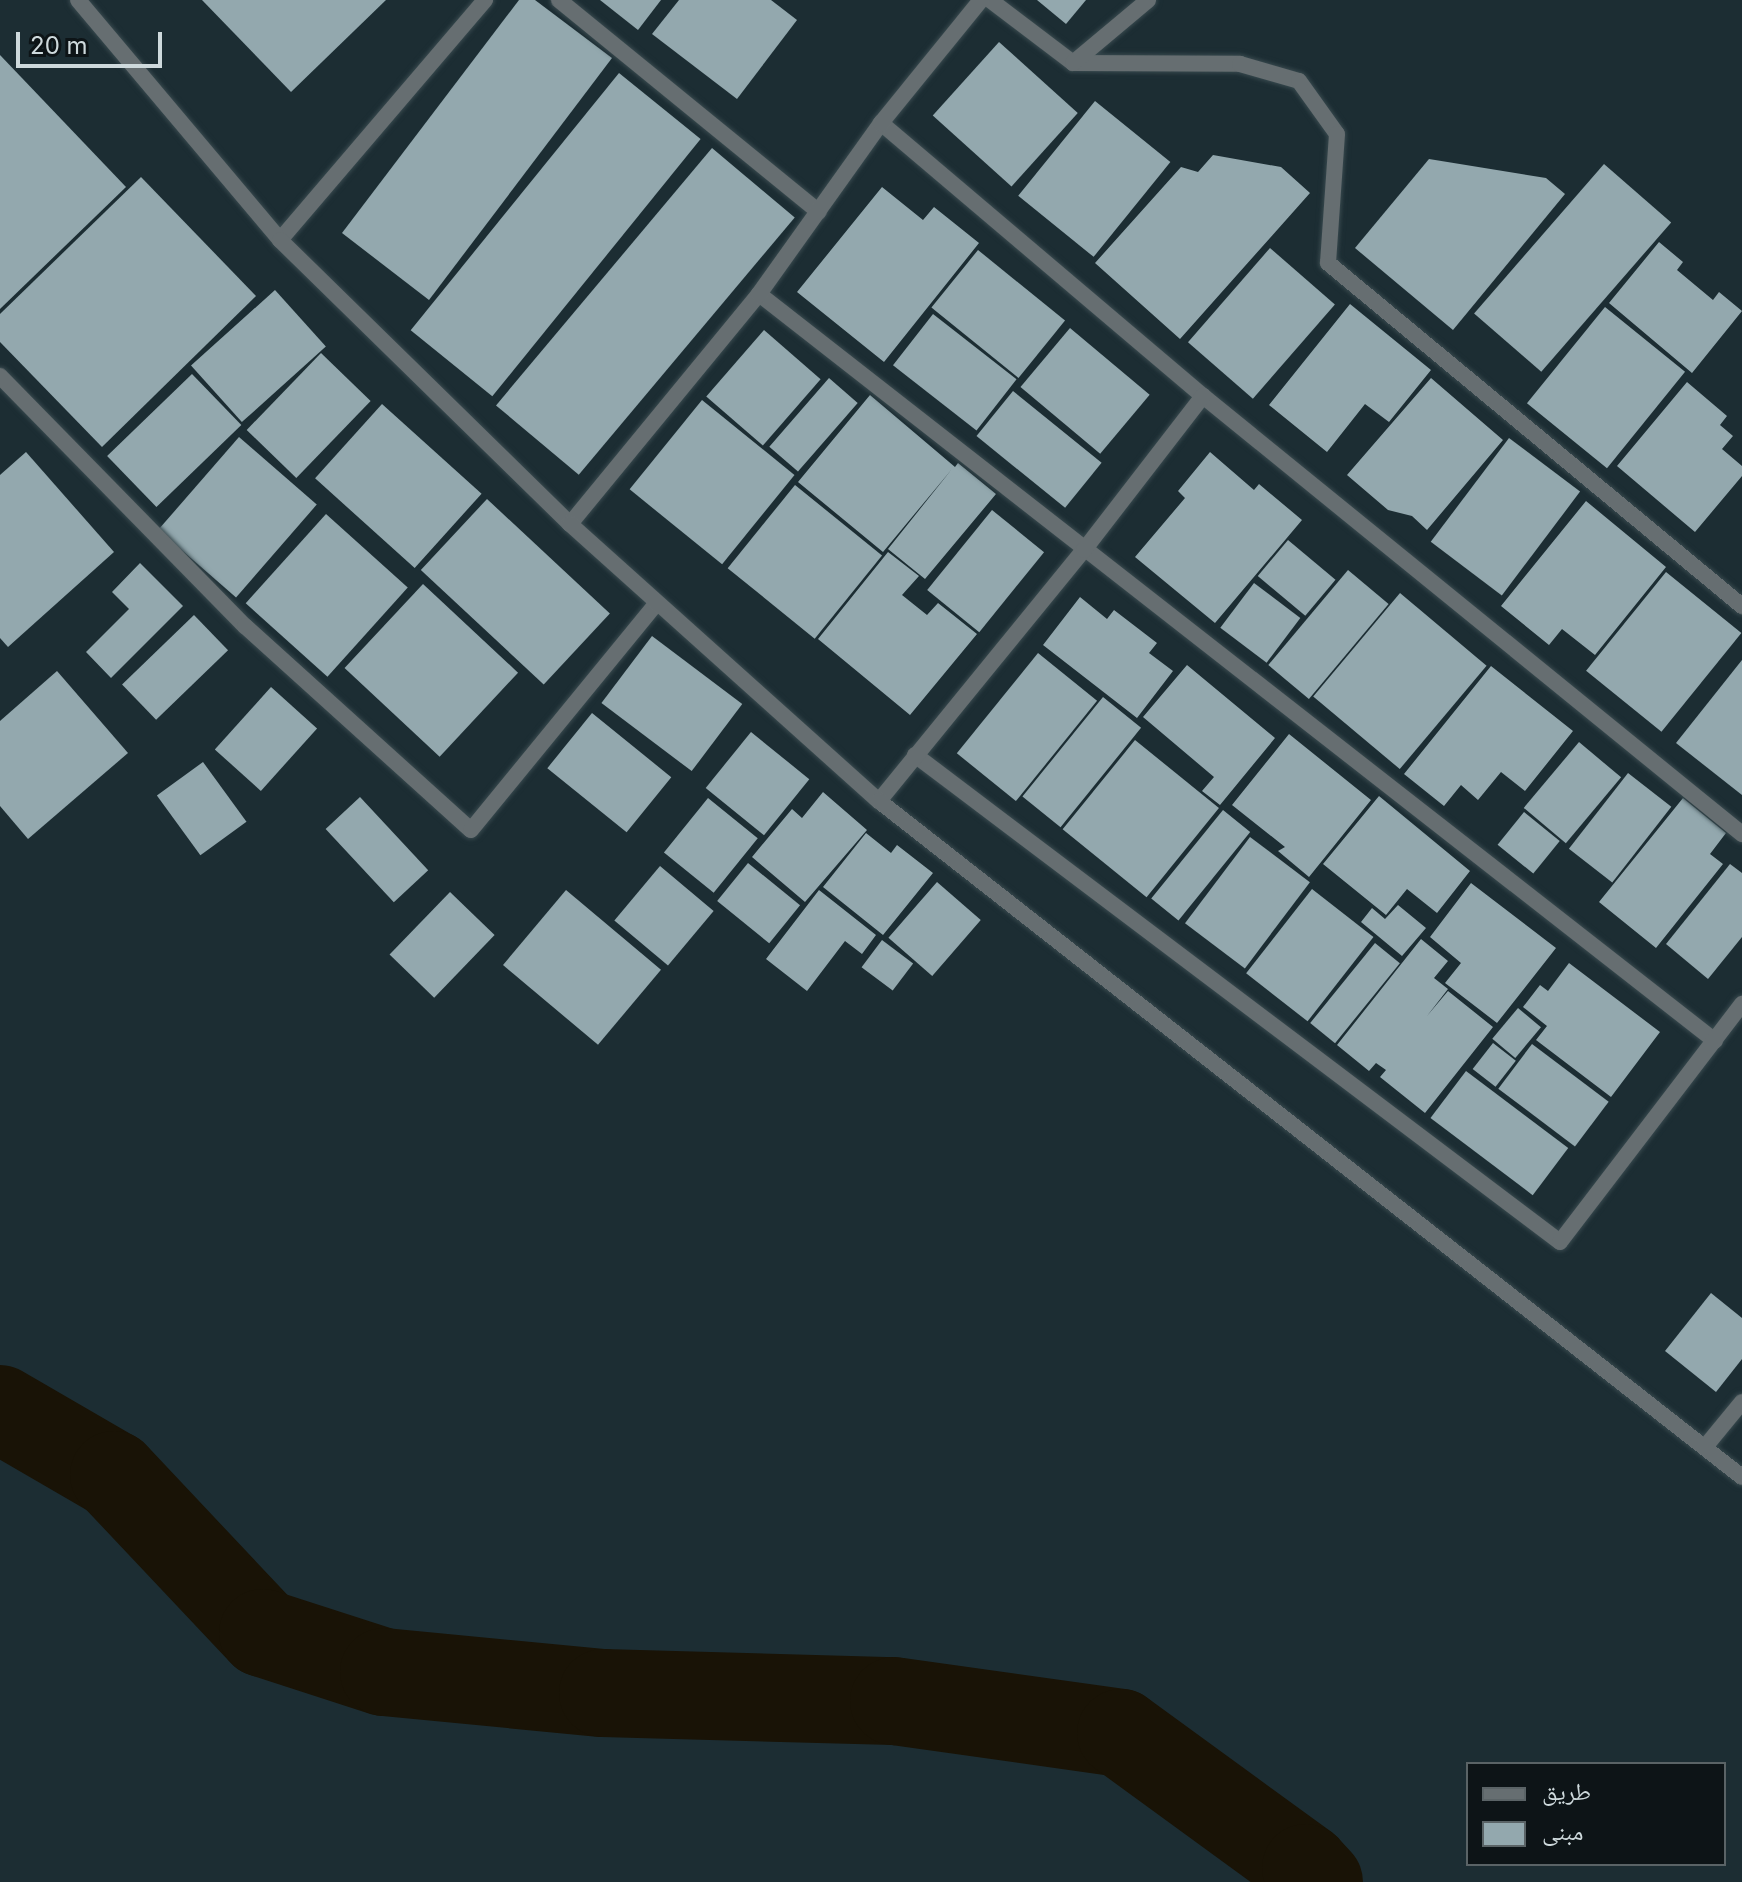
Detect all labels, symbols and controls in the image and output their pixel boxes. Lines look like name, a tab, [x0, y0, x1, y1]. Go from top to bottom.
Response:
scale bar	[20, 16, 166, 66]
text: 20 m	[30, 31, 88, 60]
legend	[1466, 1762, 1726, 1866]
text: طريق	[1542, 1777, 1591, 1806]
text: مبنى	[1542, 1817, 1583, 1846]

